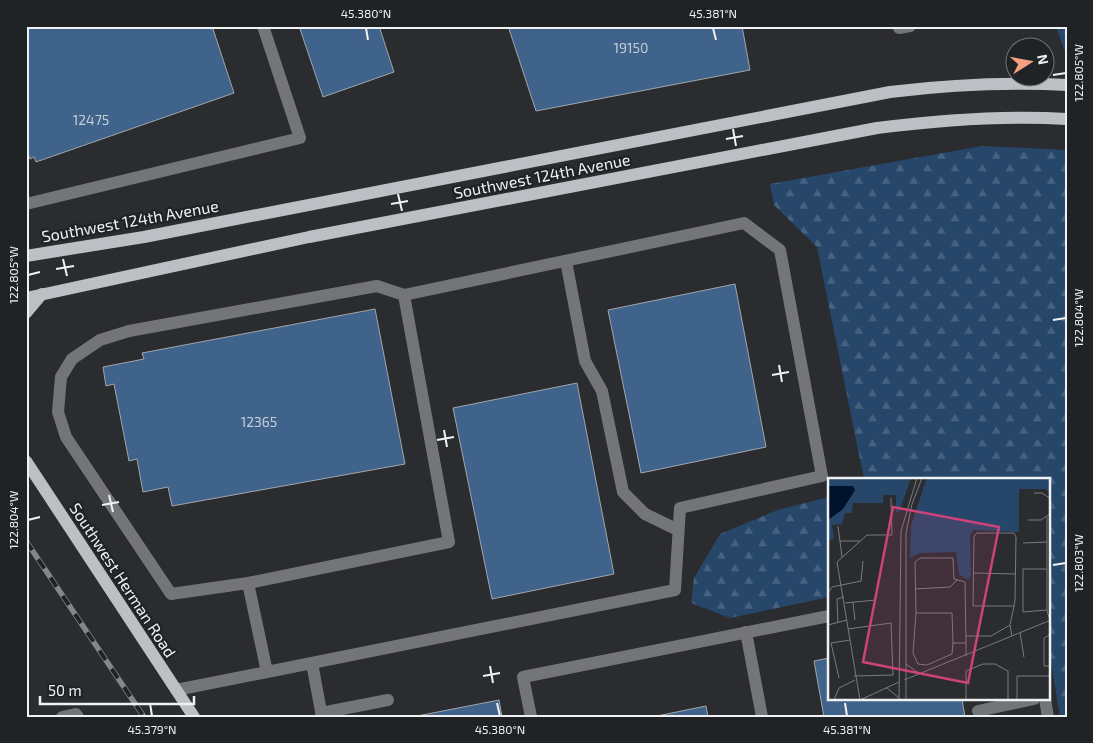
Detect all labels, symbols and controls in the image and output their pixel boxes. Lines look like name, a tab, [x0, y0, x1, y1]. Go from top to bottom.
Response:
text: 45.380°N	[341, 6, 391, 20]
text: 45.381°N	[689, 6, 737, 20]
north arrow	[1006, 38, 1056, 88]
house number: 19150	[613, 39, 649, 56]
text: 122.805°W	[1071, 44, 1085, 102]
text: N	[1034, 53, 1053, 66]
house number: 12475	[73, 111, 109, 128]
street label: Southwest 124th Avenue	[452, 149, 632, 202]
street label: Southwest 124th Avenue	[40, 196, 220, 245]
text: 122.805°W	[6, 246, 20, 304]
text: 122.804°W	[1071, 289, 1085, 347]
house number: 12365	[241, 413, 277, 430]
inset map	[828, 478, 1050, 700]
text: 122.804°W	[6, 491, 20, 549]
street label: Southwest Herman Road	[66, 499, 180, 661]
text: 122.803°W	[1071, 534, 1085, 592]
scale bar	[40, 673, 194, 705]
text: 50 m	[48, 681, 82, 699]
text: 45.379°N	[127, 722, 177, 736]
text: 45.380°N	[475, 722, 525, 736]
text: 45.381°N	[823, 722, 871, 736]

